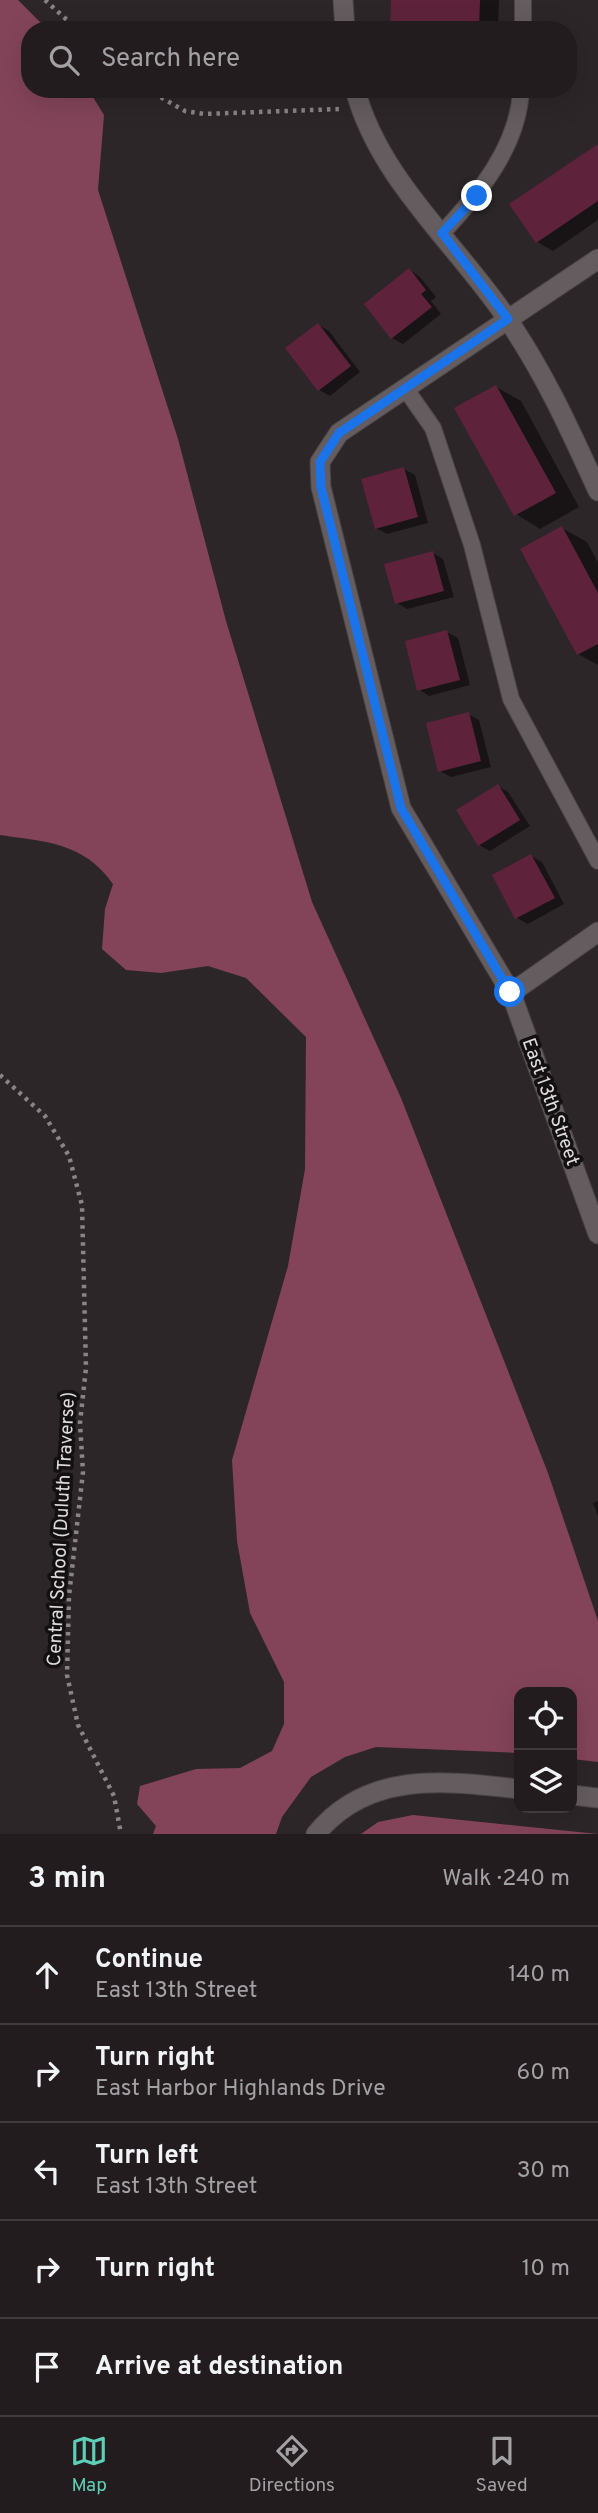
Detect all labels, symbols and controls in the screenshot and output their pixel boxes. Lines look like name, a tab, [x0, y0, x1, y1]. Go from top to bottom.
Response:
search box	[21, 21, 577, 98]
icon: search	[45, 41, 83, 79]
text: Search here	[101, 43, 240, 76]
route end	[461, 180, 492, 211]
route start	[494, 976, 525, 1007]
street label: East 13th Street	[516, 1035, 584, 1169]
street label: Central School (Duluth Traverse)	[43, 1391, 81, 1667]
map controls	[514, 1687, 577, 1813]
button: locate	[514, 1687, 577, 1750]
button: layers	[514, 1750, 577, 1813]
text: 3 min	[28, 1861, 106, 1898]
text: Walk · 240 m	[442, 1865, 570, 1894]
text: Continue	[95, 1944, 203, 1977]
icon: ahead	[28, 1956, 66, 1994]
text: 140 m	[508, 1961, 570, 1990]
text: East 13th Street	[95, 1977, 257, 2006]
text: Turn right	[95, 2042, 215, 2075]
icon: right	[28, 2054, 66, 2092]
text: 60 m	[517, 2059, 570, 2088]
text: East Harbor Highlands Drive	[95, 2075, 386, 2104]
text: Turn left	[95, 2140, 199, 2173]
icon: left	[28, 2152, 66, 2190]
text: 30 m	[517, 2157, 570, 2186]
text: East 13th Street	[95, 2173, 257, 2202]
icon: right	[28, 2250, 66, 2288]
text: Turn right	[95, 2253, 215, 2286]
text: 10 m	[522, 2255, 570, 2284]
icon: arrive	[28, 2348, 66, 2386]
text: Arrive at destination	[95, 2351, 343, 2384]
tab: Map	[70, 2432, 108, 2498]
tab: Directions	[249, 2432, 335, 2498]
tab: Saved	[476, 2432, 528, 2498]

